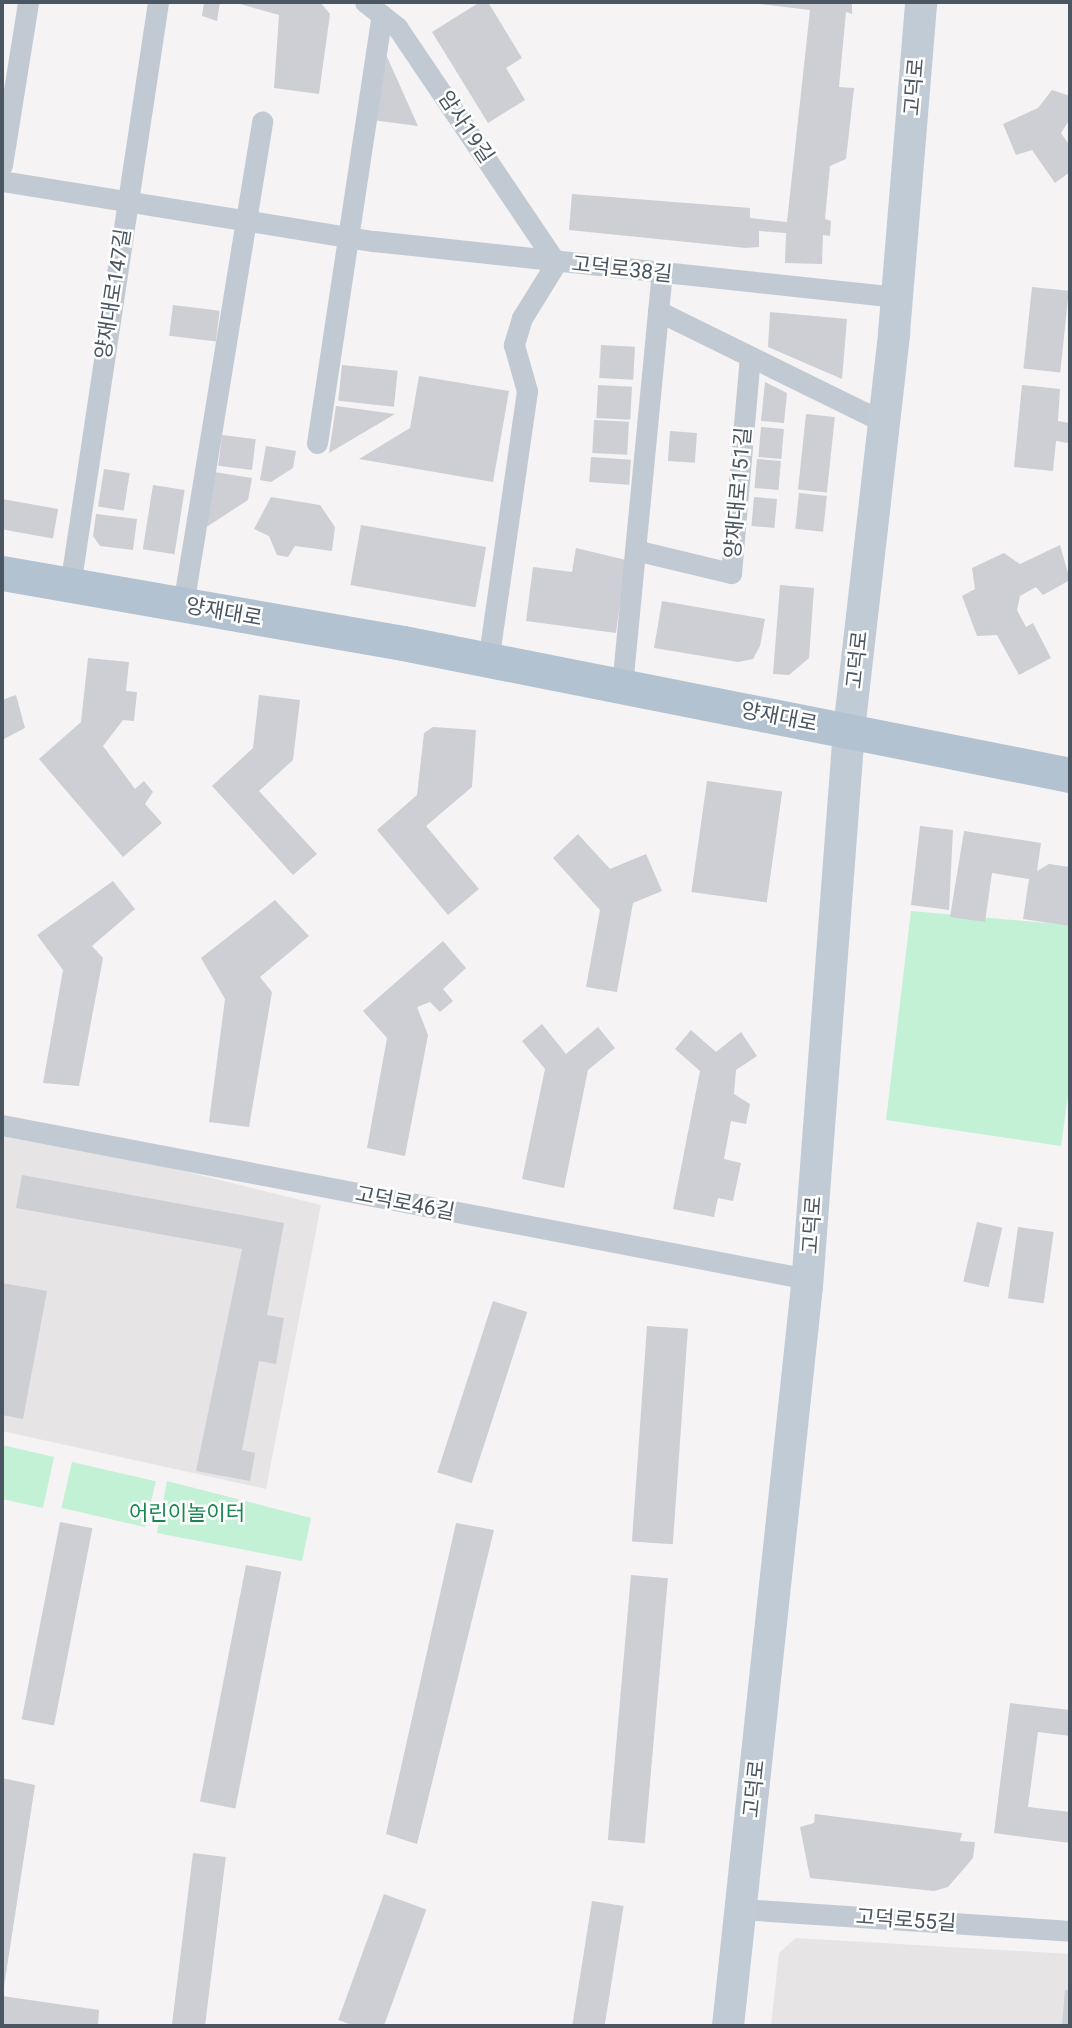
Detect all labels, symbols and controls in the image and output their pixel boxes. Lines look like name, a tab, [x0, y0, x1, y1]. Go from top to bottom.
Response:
street label: 고덕로	[899, 57, 929, 117]
street label: 암사19길	[433, 86, 499, 168]
street label: 양재대로147길	[90, 227, 136, 361]
street label: 고덕로38길	[571, 251, 673, 287]
street label: 양재대로151길	[720, 426, 756, 560]
street label: 양재대로	[184, 593, 264, 631]
street label: 고덕로	[841, 630, 873, 690]
street label: 양재대로	[739, 697, 819, 737]
street label: 고덕로46길	[353, 1181, 457, 1225]
street label: 고덕로	[797, 1195, 827, 1255]
park label: 어린이놀이터	[129, 1500, 245, 1526]
street label: 고덕로	[738, 1759, 770, 1819]
street label: 고덕로55길	[855, 1904, 957, 1936]

